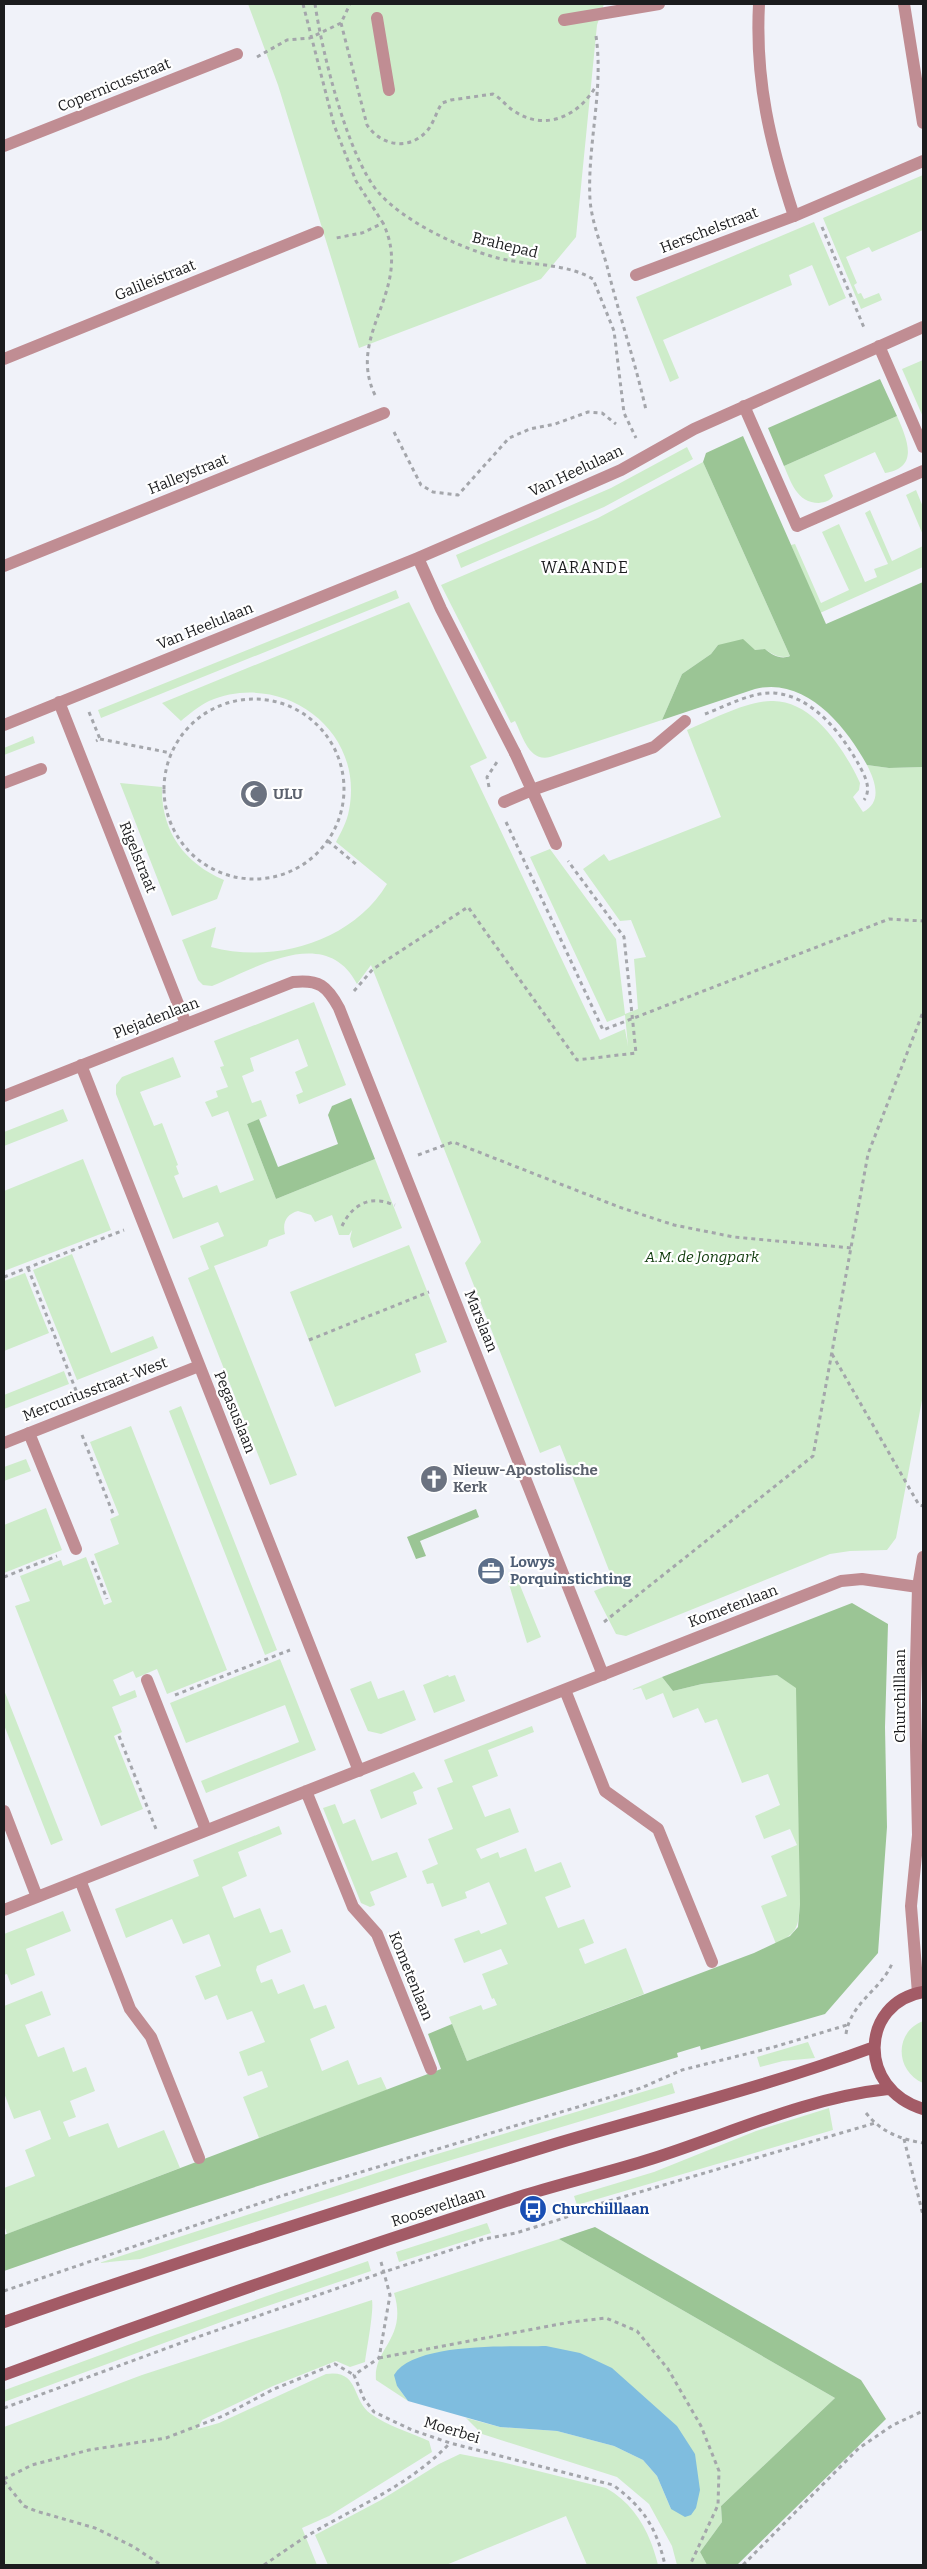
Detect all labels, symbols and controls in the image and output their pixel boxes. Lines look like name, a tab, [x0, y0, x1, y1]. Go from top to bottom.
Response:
street label: Copernicusstraat	[55, 54, 173, 116]
street label: Herschelstraat	[658, 203, 761, 257]
street label: Brahepad	[470, 228, 540, 262]
street label: Galileistraat	[112, 255, 199, 304]
street label: Van Heelulaan	[526, 441, 626, 501]
street label: Halleystraat	[145, 450, 231, 498]
district label: WARANDE	[541, 558, 629, 577]
street label: Van Heelulaan	[155, 598, 256, 653]
mosque icon: ULU	[239, 779, 269, 809]
place label: ULU	[273, 785, 303, 803]
street label: Rigelstraat	[116, 819, 161, 896]
street label: Plejadenlaan	[111, 993, 202, 1043]
park label: A.M. de Jongpark	[644, 1248, 760, 1266]
street label: Marslaan	[460, 1288, 502, 1355]
street label: Mercuriusstraat-West	[20, 1353, 170, 1425]
street label: Pegasuslaan	[210, 1368, 260, 1456]
place label: Nieuw-Apostolische Kerk	[453, 1461, 598, 1496]
church icon: Nieuw-Apostolische Kerk	[419, 1464, 449, 1494]
place label: Lowys Porquinstichting	[510, 1553, 632, 1588]
office icon: Lowys Porquinstichting	[476, 1556, 506, 1586]
street label: Kometenlaan	[686, 1581, 781, 1631]
street label: Churchilllaan	[891, 1648, 909, 1743]
street label: Kometenlaan	[385, 1929, 437, 2023]
street label: Rooseveltlaan	[389, 2183, 488, 2231]
bus stop icon: Churchilllaan	[518, 2194, 548, 2224]
place label: Churchilllaan	[552, 2200, 650, 2218]
street label: Moerbei	[422, 2413, 483, 2447]

